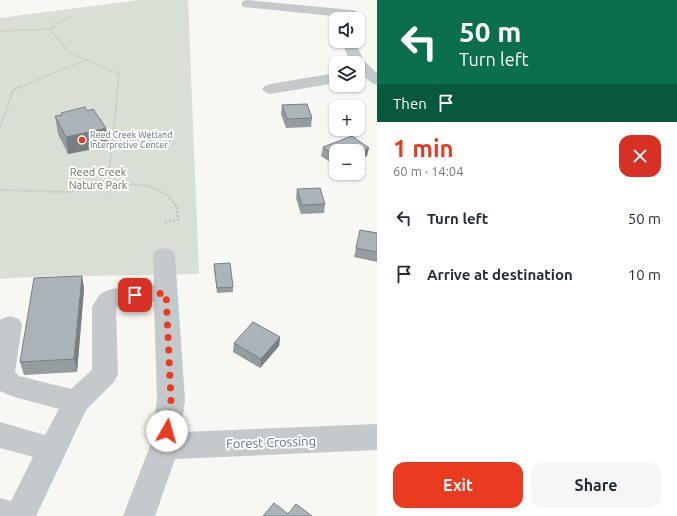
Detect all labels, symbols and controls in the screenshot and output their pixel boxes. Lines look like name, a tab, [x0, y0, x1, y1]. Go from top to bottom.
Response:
map controls	[329, 12, 365, 180]
button: sound	[329, 12, 365, 48]
icon: left	[393, 16, 445, 68]
text: 50 m	[459, 16, 521, 47]
text: Turn left	[459, 49, 529, 69]
button: layers	[329, 56, 365, 92]
icon: arrive	[435, 92, 457, 114]
text: Then	[393, 95, 427, 112]
button: +	[329, 100, 365, 136]
place label: Reed Creek Wetland Interpretive Center	[90, 130, 172, 150]
marker: Reed Creek Wetland Interpretive Center	[77, 135, 87, 145]
text: 1 min	[393, 135, 454, 162]
button: close	[619, 135, 661, 177]
button: −	[329, 144, 365, 180]
text: 60 m · 14:04	[393, 164, 464, 178]
park label: Reed Creek Nature Park	[69, 166, 128, 191]
icon: left	[393, 207, 415, 229]
text: Turn left	[427, 210, 488, 227]
text: 50 m	[628, 210, 661, 227]
icon: arrive	[393, 263, 415, 285]
text: Arrive at destination	[427, 266, 573, 283]
text: 10 m	[628, 266, 661, 283]
pin	[118, 278, 152, 312]
icon: arrive	[124, 284, 146, 306]
position arrow	[146, 410, 188, 452]
street label: Forest Crossing	[226, 433, 316, 451]
button: Exit	[393, 462, 523, 508]
button: Share	[531, 462, 661, 508]

